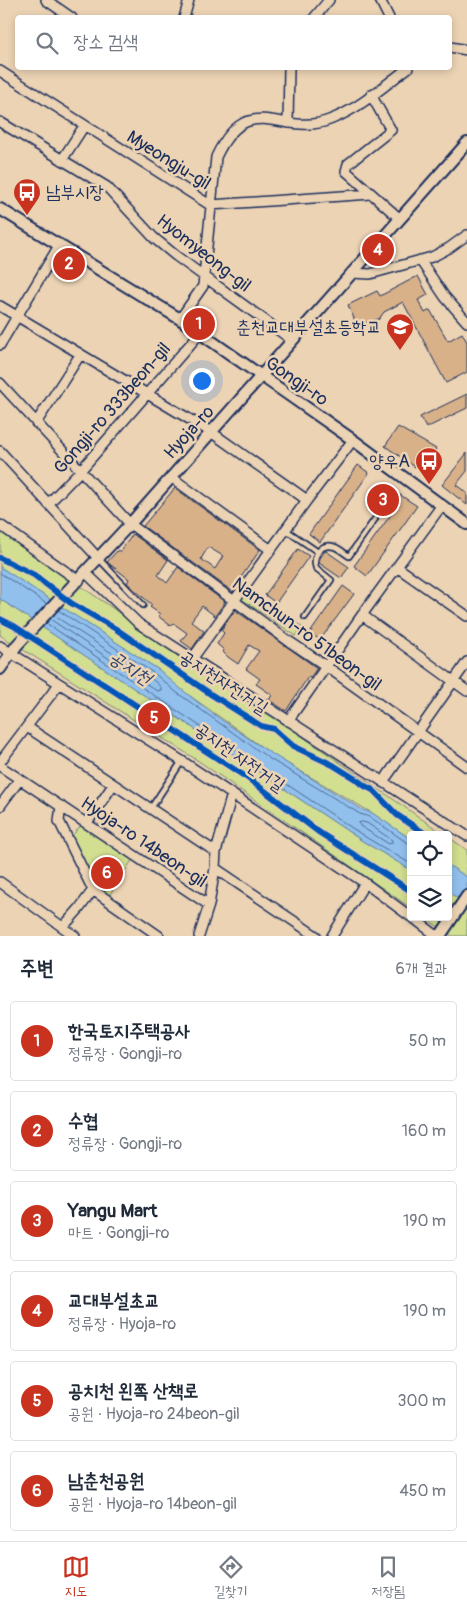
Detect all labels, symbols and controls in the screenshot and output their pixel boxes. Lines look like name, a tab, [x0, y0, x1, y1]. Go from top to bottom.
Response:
search box	[15, 15, 452, 70]
icon: search	[33, 29, 61, 57]
text: 장소 검색	[73, 30, 138, 54]
street label: Myeongju-gil	[122, 125, 215, 195]
bus stop icon: 남부시장	[12, 177, 42, 216]
place label: 남부시장	[46, 181, 104, 204]
street label: Hyomyeong-gil	[152, 209, 256, 297]
pin: 4	[362, 231, 394, 269]
pin: 2	[53, 245, 85, 283]
pin: 1	[183, 305, 215, 343]
school or university icon: 춘천교대부설초등학교	[385, 312, 415, 351]
place label: 춘천교대부설초등학교	[236, 316, 381, 339]
street label: Gongji-ro 333beon-gil	[49, 338, 176, 479]
street label: Gongji-ro	[261, 352, 333, 411]
your location	[189, 368, 215, 394]
street label: Hyoja-ro	[159, 400, 220, 464]
bus stop icon: 양우A	[414, 446, 444, 485]
place label: 양우A	[369, 450, 410, 473]
pin: 3	[367, 481, 399, 519]
street label: Namchun-ro 51beon-gil	[228, 572, 386, 696]
water label: 공지천	[105, 645, 158, 692]
street label: 공지천자전거길	[175, 645, 273, 720]
pin: 5	[138, 699, 170, 737]
street label: 공지천 자전거길	[190, 718, 290, 797]
street label: Hyoja-ro 14beon-gil	[76, 792, 211, 893]
map controls	[407, 831, 452, 921]
button: locate	[407, 831, 452, 876]
pin: 6	[91, 854, 123, 892]
button: layers	[407, 876, 452, 921]
text: 주변	[20, 955, 54, 982]
text: 6개 결과	[396, 959, 447, 979]
text: 한국토지주택공사	[68, 1019, 190, 1043]
text: 1	[34, 1031, 40, 1051]
text: 50 m	[409, 1031, 446, 1051]
text: 정류장 · Gongji-ro	[68, 1044, 182, 1064]
text: 수협	[68, 1109, 99, 1133]
text: 2	[33, 1121, 41, 1141]
text: 160 m	[402, 1121, 446, 1141]
text: 정류장 · Gongji-ro	[68, 1134, 182, 1154]
text: Yangu Mart	[68, 1199, 158, 1223]
text: 3	[33, 1211, 41, 1231]
text: 190 m	[403, 1211, 446, 1231]
text: 마트 · Gongji-ro	[68, 1223, 169, 1243]
text: 교대부설초교	[68, 1289, 160, 1313]
text: 4	[32, 1301, 42, 1321]
text: 190 m	[403, 1301, 446, 1321]
text: 정류장 · Hyoja-ro	[68, 1314, 176, 1334]
text: 공치천 왼쪽 산책로	[68, 1379, 199, 1403]
text: 5	[33, 1391, 41, 1411]
text: 300 m	[398, 1391, 446, 1411]
text: 공원 · Hyoja-ro 24beon-gil	[68, 1404, 240, 1424]
text: 남춘천공원	[68, 1469, 144, 1493]
text: 6	[32, 1481, 42, 1501]
text: 450 m	[399, 1481, 446, 1501]
text: 공원 · Hyoja-ro 14beon-gil	[68, 1494, 237, 1514]
tab: 지도	[62, 1553, 90, 1601]
tab: 길찾기	[214, 1553, 247, 1601]
tab: 저장됨	[371, 1553, 405, 1601]

